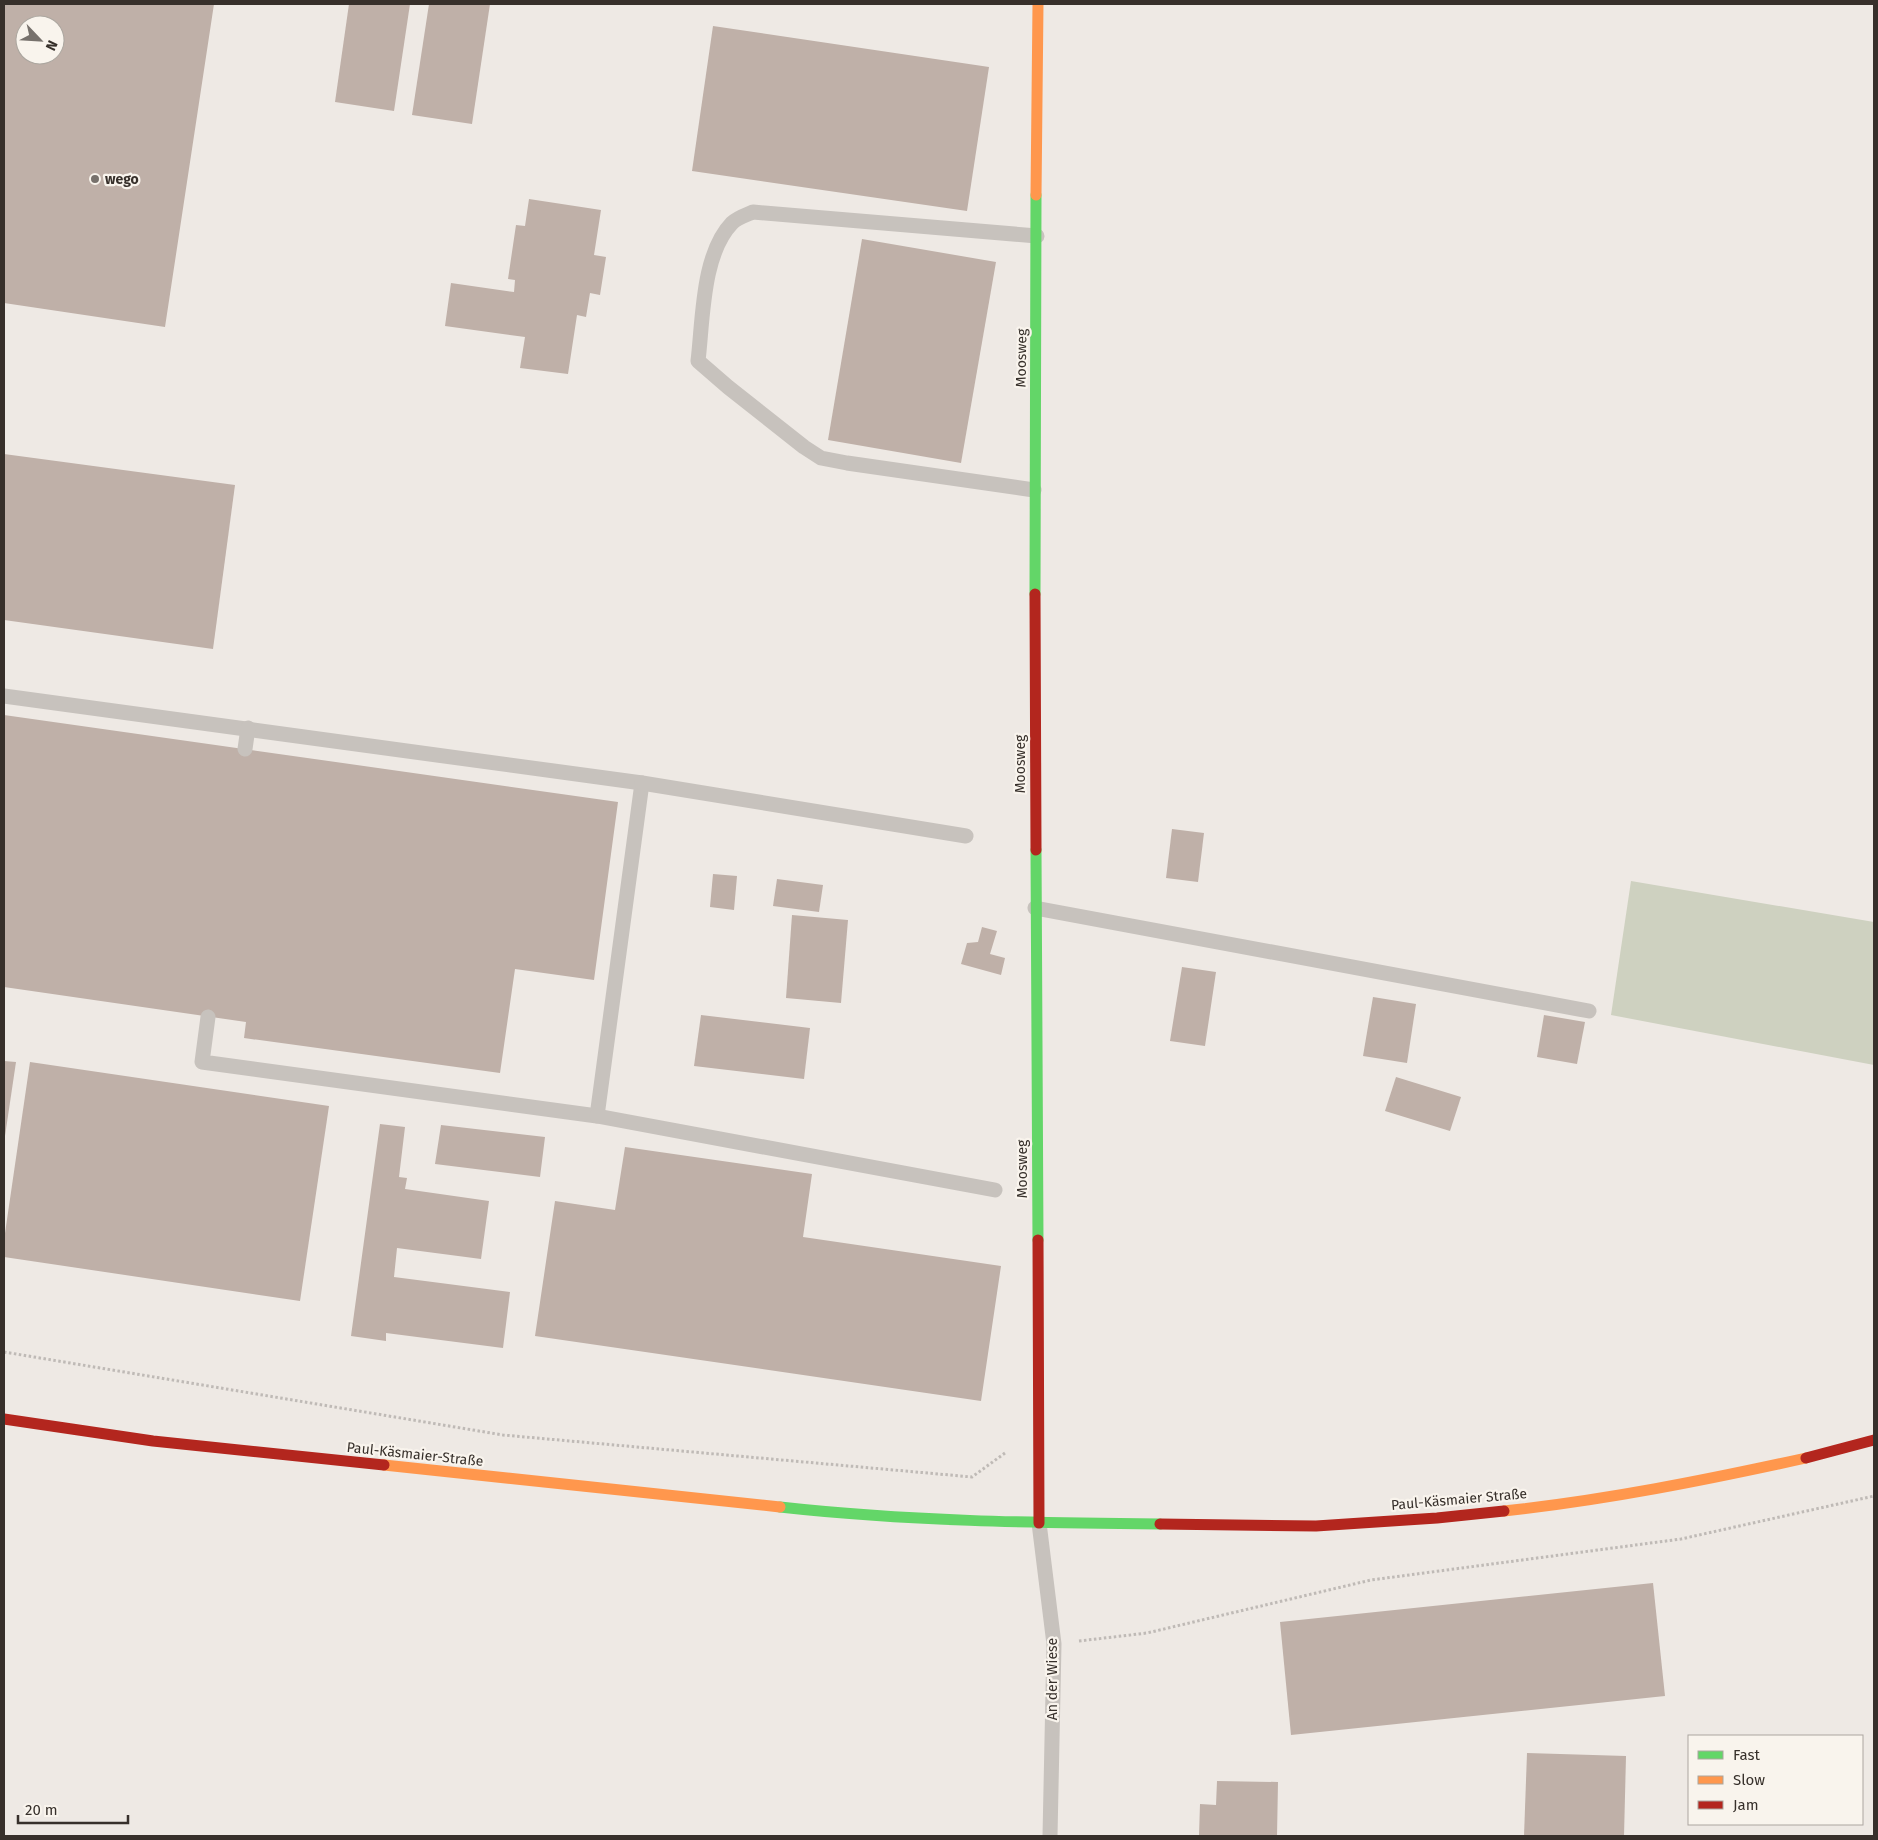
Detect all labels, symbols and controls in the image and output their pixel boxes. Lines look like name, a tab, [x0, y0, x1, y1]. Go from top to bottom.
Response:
north arrow	[15, 15, 65, 65]
text: N	[42, 37, 61, 53]
place label: wego	[105, 171, 139, 188]
marker: wego	[89, 173, 101, 185]
street label: Moosweg	[1012, 328, 1031, 387]
street label: Moosweg	[1012, 734, 1029, 793]
street label: Moosweg	[1014, 1139, 1031, 1198]
street label: Paul-Käsmaier-Straße	[346, 1439, 484, 1470]
street label: Paul-Käsmaier Straße	[1390, 1485, 1528, 1514]
street label: An der Wiese	[1044, 1638, 1061, 1720]
legend	[1688, 1735, 1863, 1825]
text: Fast	[1733, 1746, 1760, 1764]
text: Slow	[1733, 1771, 1765, 1789]
scale bar	[18, 1792, 128, 1824]
text: Jam	[1733, 1796, 1759, 1814]
text: 20 m	[25, 1801, 58, 1819]

